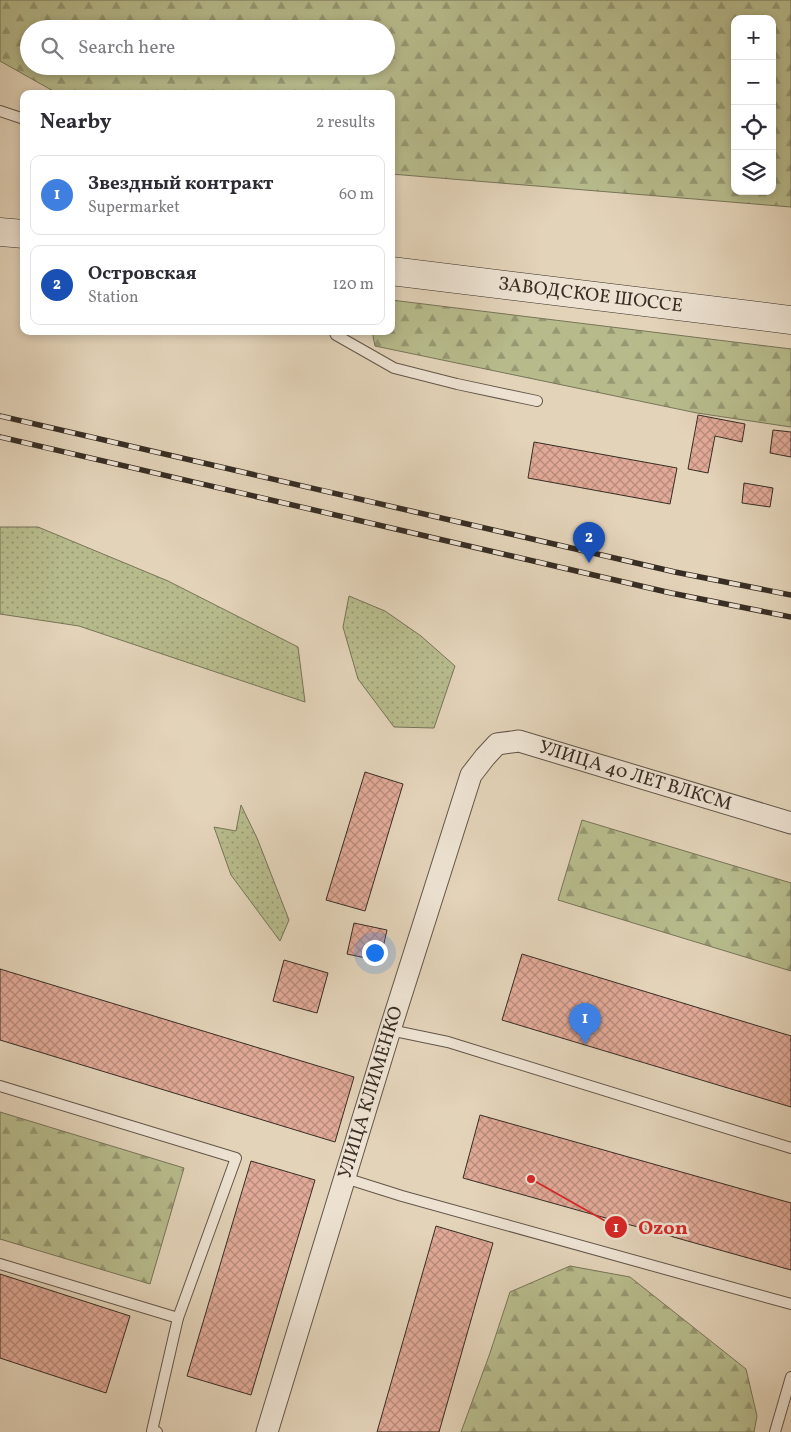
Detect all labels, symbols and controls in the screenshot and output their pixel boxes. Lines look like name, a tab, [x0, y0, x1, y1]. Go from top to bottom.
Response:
map controls	[731, 15, 776, 195]
button: +	[731, 15, 776, 60]
search box	[20, 20, 395, 75]
icon: search	[38, 34, 66, 62]
text: Search here	[78, 35, 175, 61]
button: −	[731, 60, 776, 105]
button: locate	[731, 105, 776, 150]
text: Nearby	[40, 108, 111, 137]
text: 2 results	[316, 112, 375, 134]
button: layers	[731, 150, 776, 195]
text: Звездный контракт	[88, 171, 274, 197]
text: 1	[54, 184, 60, 206]
text: 60 m	[339, 184, 374, 206]
text: Supermarket	[88, 197, 180, 219]
text: Островская	[88, 261, 197, 287]
street label: ЗАВОДСКОЕ ШОССЕ	[497, 271, 684, 320]
text: 2	[53, 274, 61, 296]
text: 120 m	[332, 274, 374, 296]
text: Station	[88, 287, 139, 309]
pin: 2	[573, 522, 605, 563]
street label: УЛИЦА 40 ЛЕТ ВЛКСМ	[535, 735, 735, 817]
your location	[362, 940, 388, 966]
street label: УЛИЦА КЛИМЕНКО	[332, 1003, 410, 1182]
pin: 1	[569, 1003, 601, 1044]
callout: Ozon	[604, 1210, 698, 1245]
text: Ozon	[638, 1215, 688, 1243]
text: 1	[613, 1218, 619, 1239]

